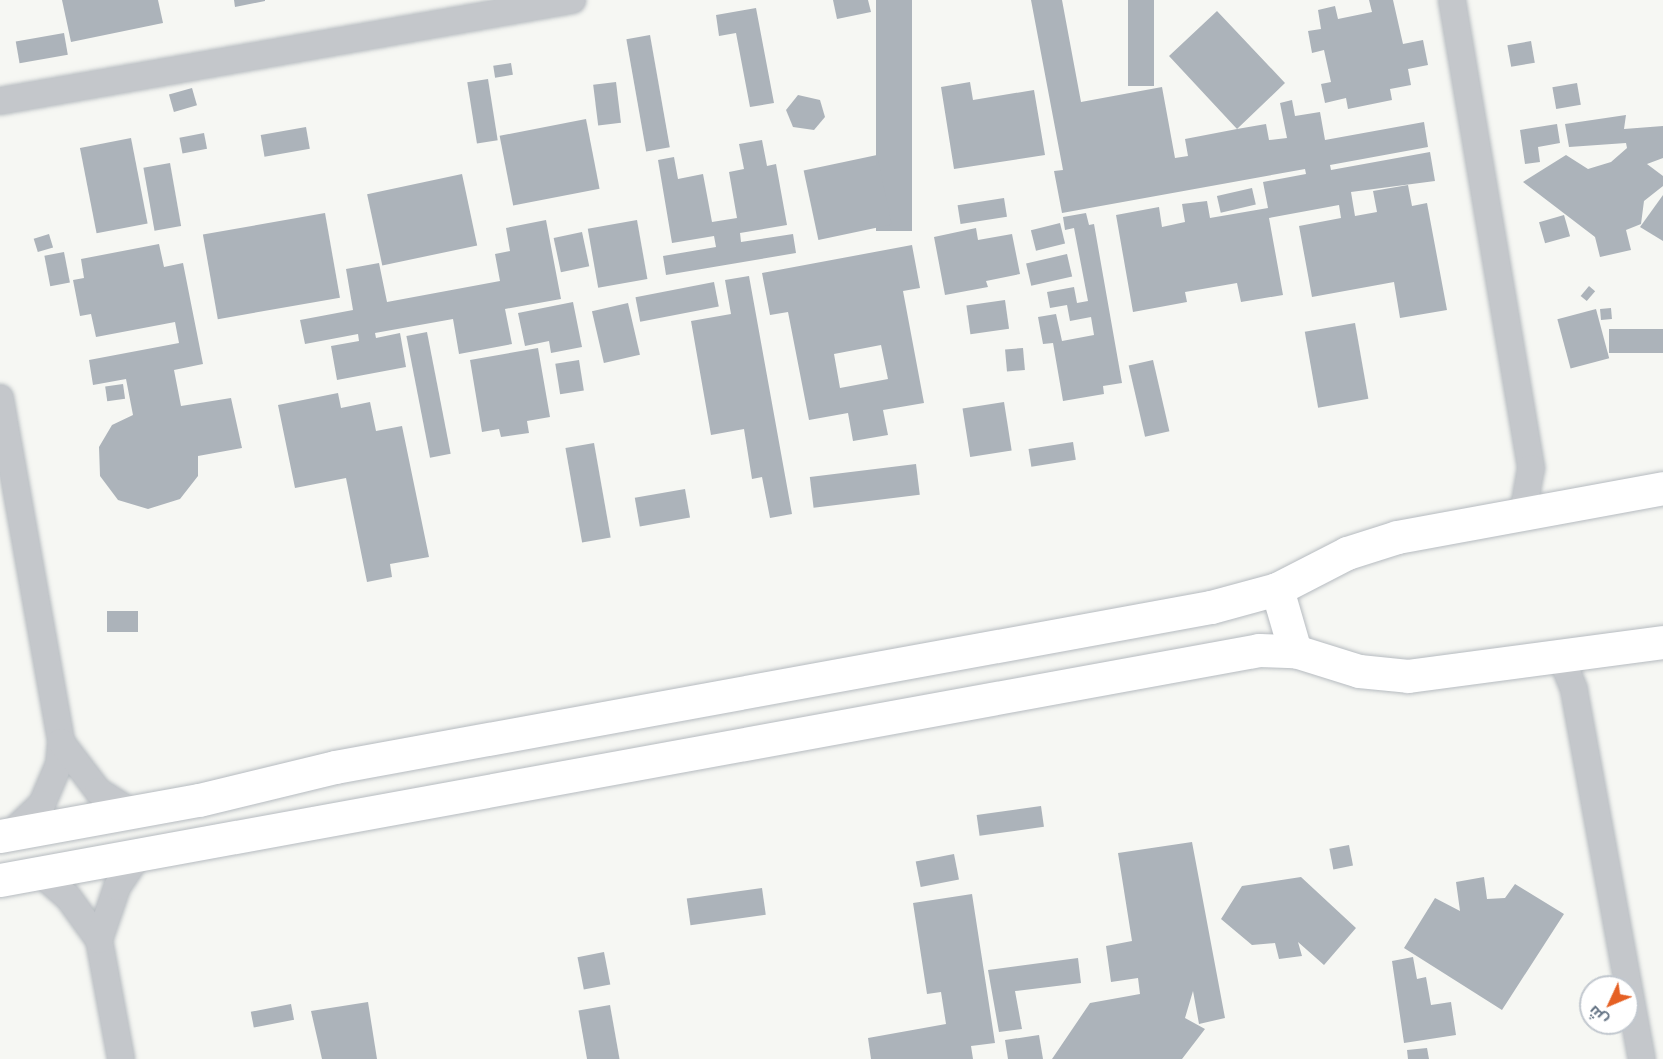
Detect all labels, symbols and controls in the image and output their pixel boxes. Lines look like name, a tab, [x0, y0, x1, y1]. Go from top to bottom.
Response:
north arrow	[1579, 975, 1639, 1035]
text: ش	[1582, 1001, 1613, 1031]

